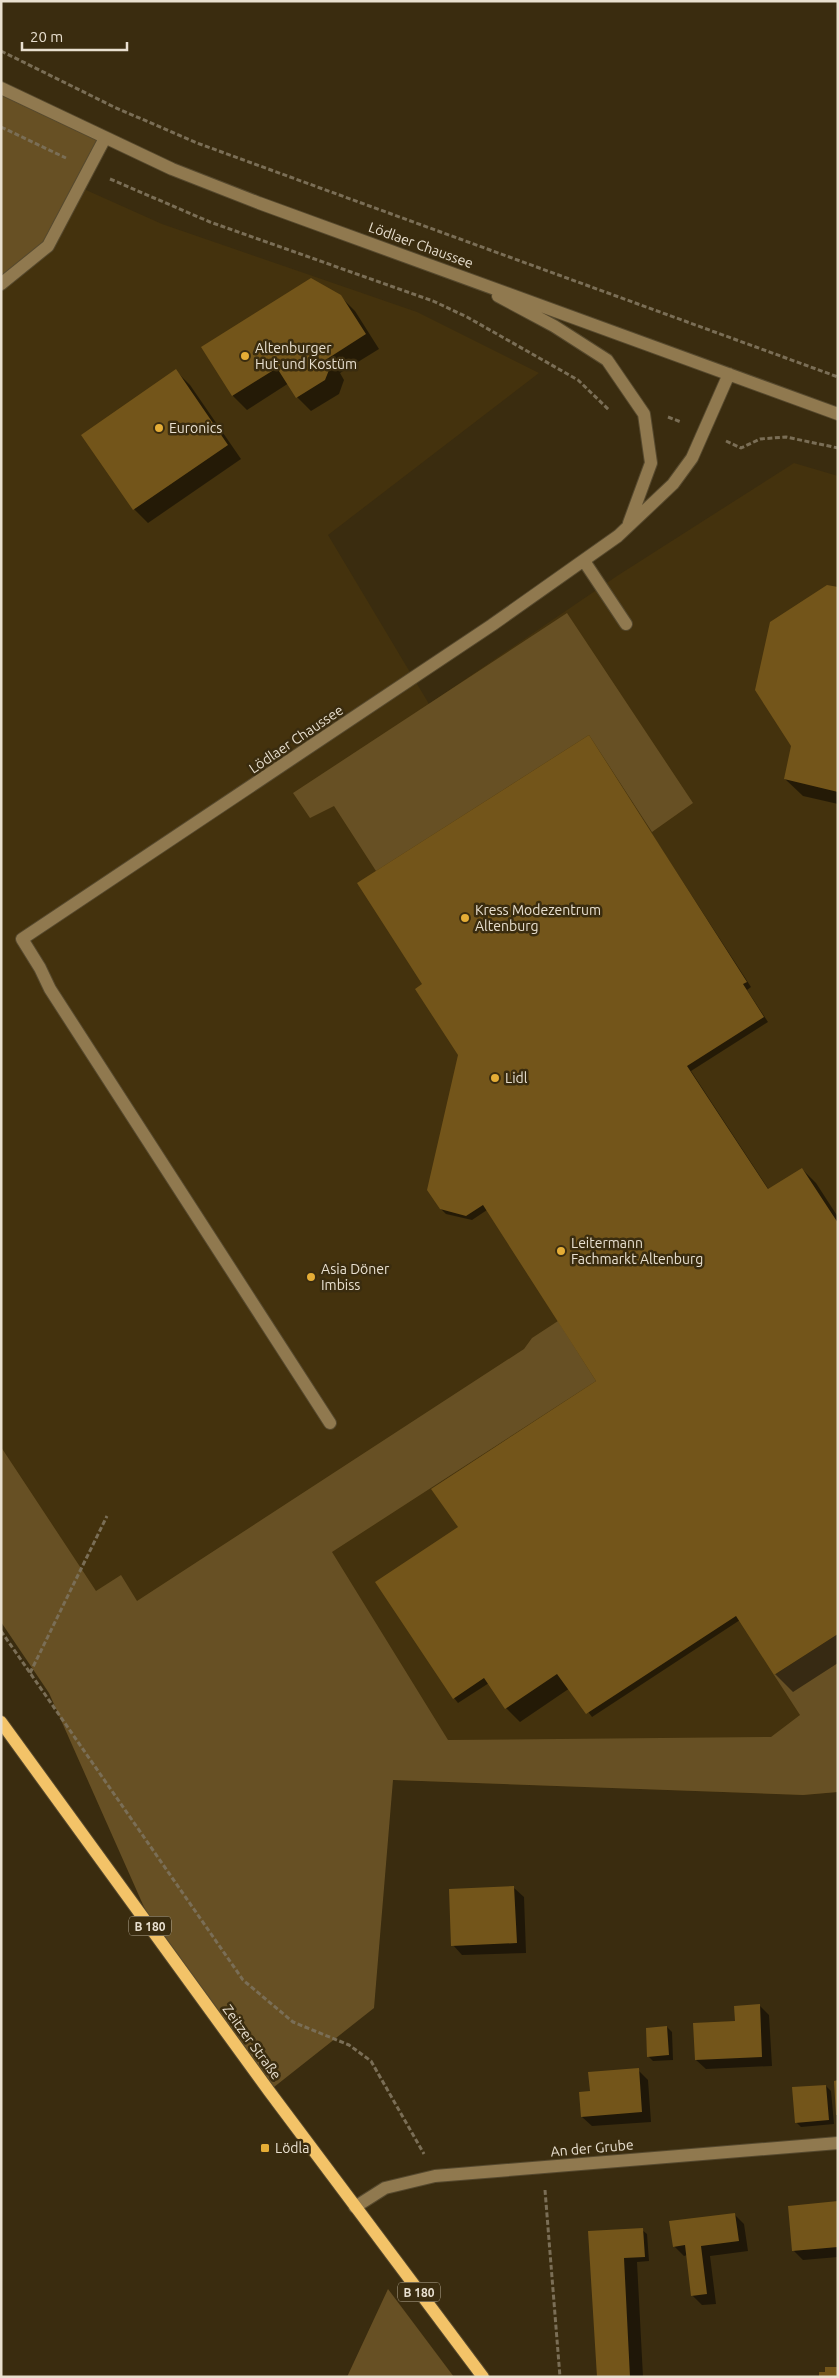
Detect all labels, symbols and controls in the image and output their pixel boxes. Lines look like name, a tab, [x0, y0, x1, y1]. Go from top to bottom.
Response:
scale bar	[22, 20, 128, 52]
text: 20 m	[30, 28, 63, 45]
street label: Lödlaer Chaussee	[367, 219, 475, 271]
place label: Altenburger Hut und Kostüm	[255, 340, 357, 372]
marker: Altenburger Hut und Kostüm	[239, 350, 251, 362]
place label: Euronics	[169, 420, 222, 436]
marker: Euronics	[153, 422, 165, 434]
street label: Lödlaer Chaussee	[246, 702, 346, 776]
place label: Kress Modezentrum Altenburg	[475, 902, 601, 934]
marker: Kress Modezentrum Altenburg	[459, 912, 471, 924]
place label: Lidl	[505, 1070, 528, 1086]
marker: Lidl	[489, 1072, 501, 1084]
place label: Leitermann Fachmarkt Altenburg	[571, 1235, 703, 1267]
marker: Leitermann Fachmarkt Altenburg	[555, 1245, 567, 1257]
place label: Asia Döner Imbiss	[321, 1261, 390, 1293]
marker: Asia Döner Imbiss	[305, 1271, 317, 1283]
road number: B 180	[129, 1916, 171, 1935]
street label: Zeitzer Straße	[219, 2001, 285, 2083]
street label: An der Grube	[550, 2136, 634, 2160]
place label: Lödla	[275, 2140, 309, 2156]
marker: Lödla	[259, 2142, 271, 2154]
road number: B 180	[398, 2282, 440, 2302]

